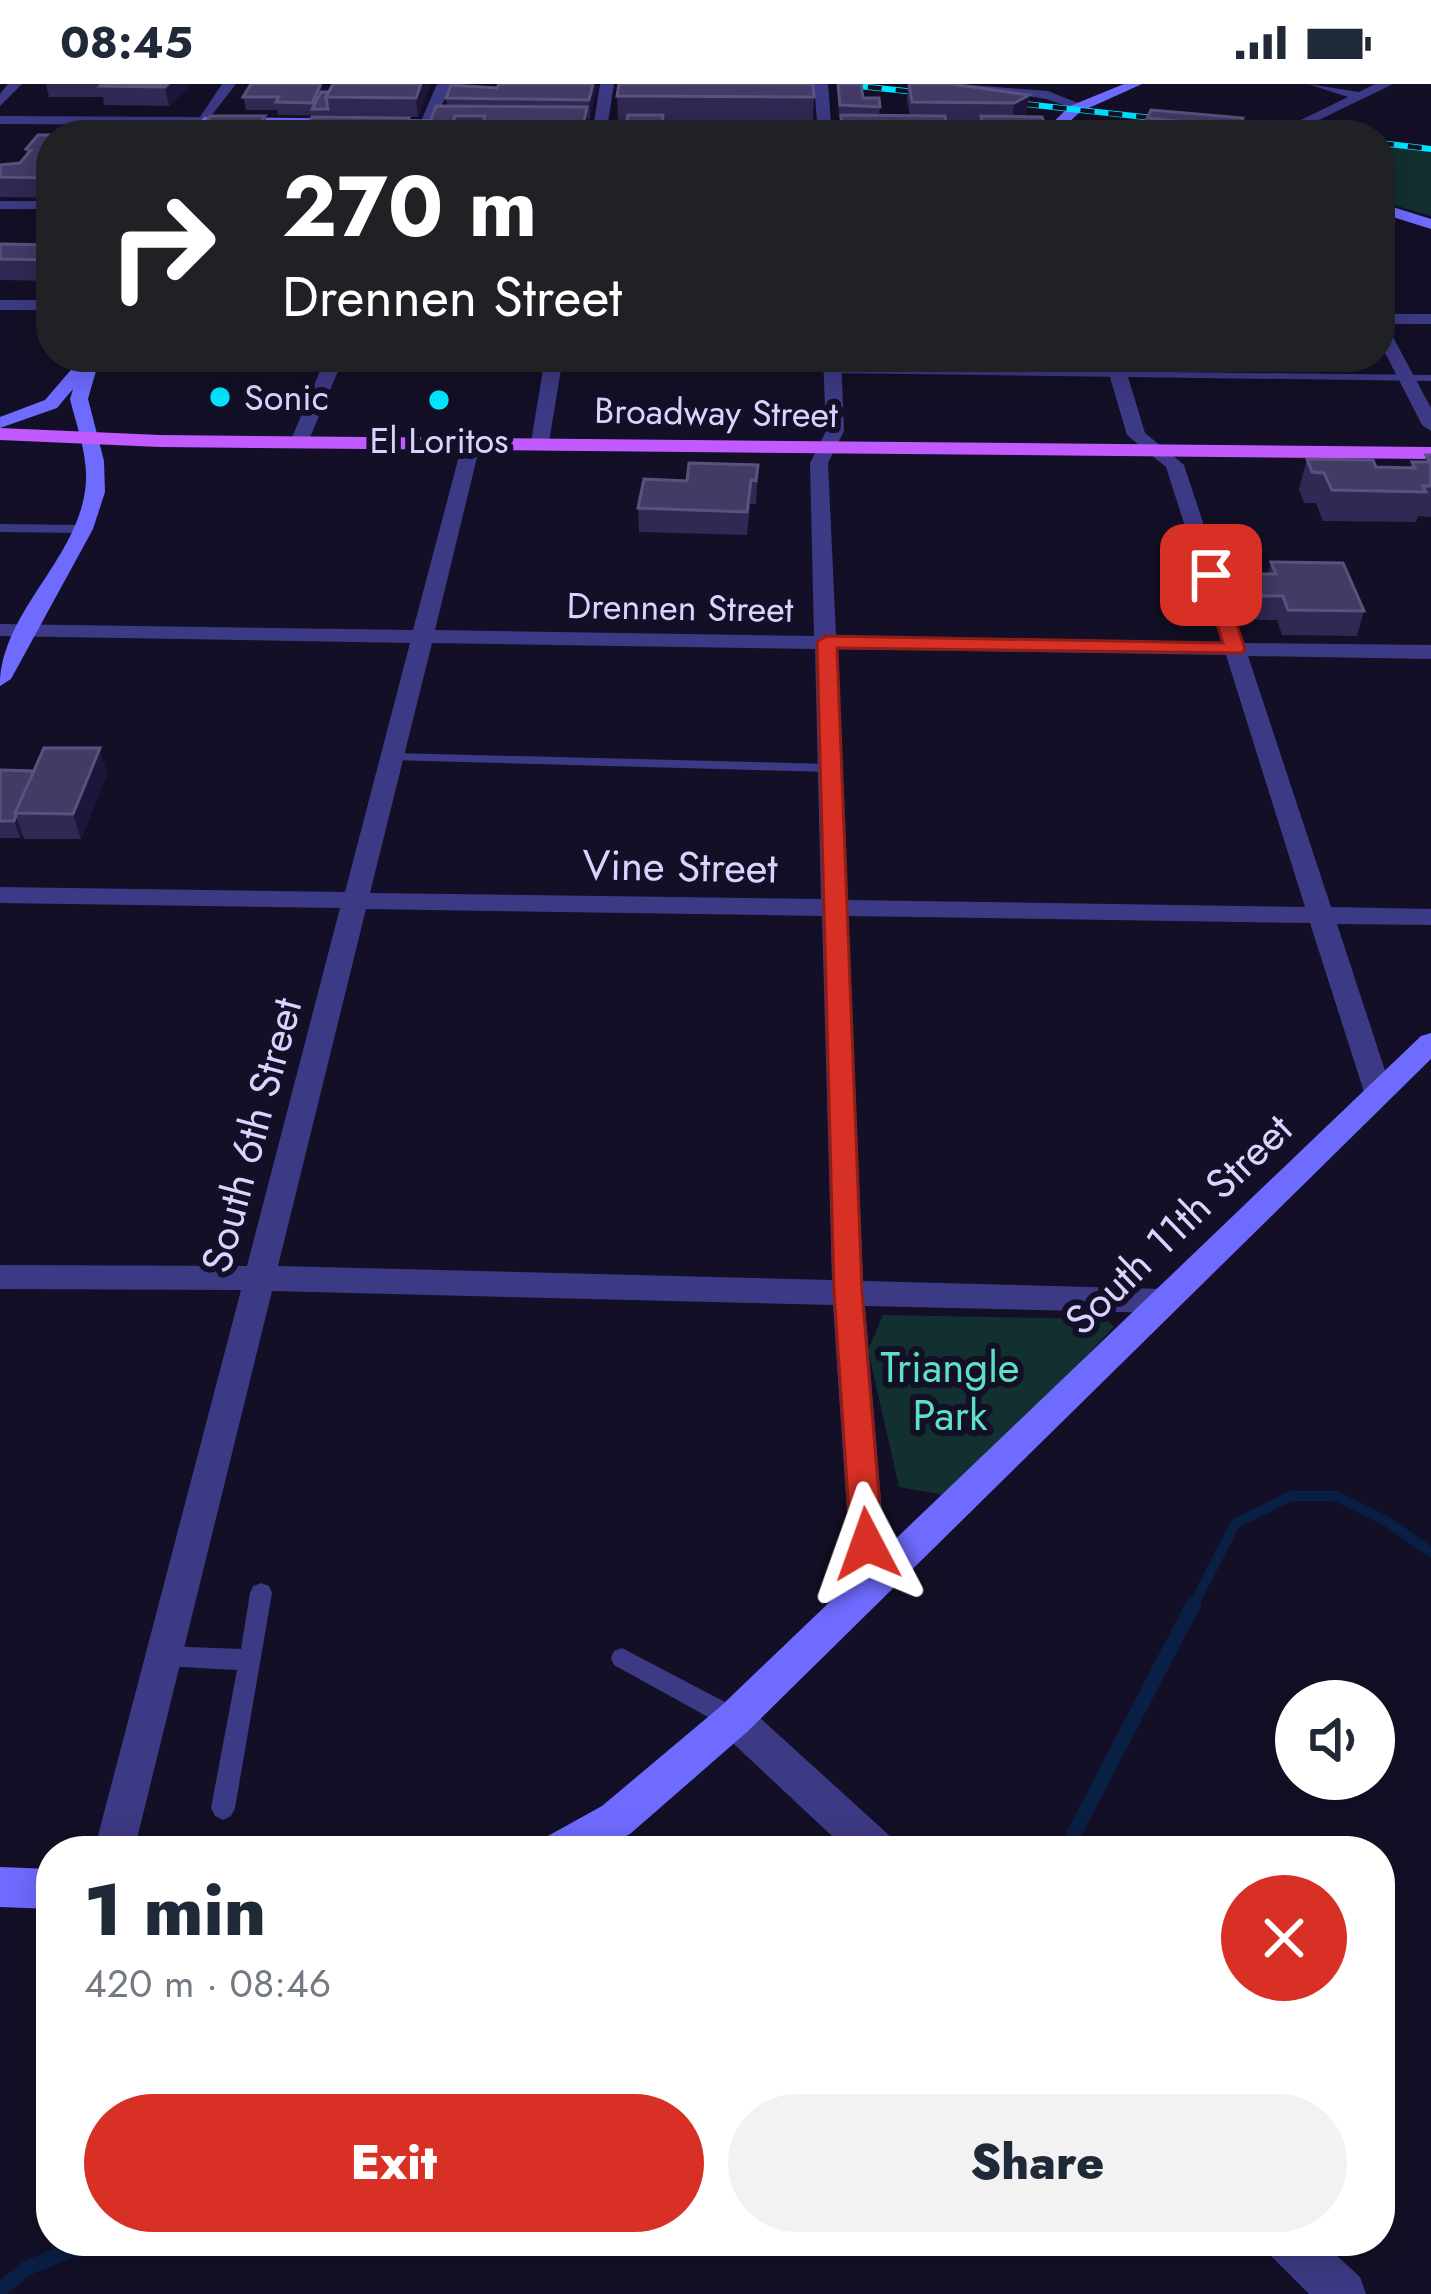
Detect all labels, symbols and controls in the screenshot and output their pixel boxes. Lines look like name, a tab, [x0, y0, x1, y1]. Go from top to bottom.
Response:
text: 08:45	[60, 10, 193, 75]
text: 270 m	[282, 146, 537, 268]
icon: right	[84, 168, 240, 324]
text: Drennen Street	[282, 258, 622, 336]
place label: Sonic	[244, 371, 329, 423]
marker: Sonic	[207, 384, 233, 410]
street label: Broadway Street	[594, 384, 839, 440]
marker: El Loritos	[426, 387, 452, 413]
place label: El Loritos	[369, 414, 509, 466]
pin	[1160, 524, 1262, 626]
icon: arrive	[1178, 542, 1244, 608]
street label: Drennen Street	[566, 579, 794, 635]
street label: Vine Street	[582, 834, 778, 899]
street label: South 6th Street	[186, 991, 317, 1279]
street label: South 11th Street	[1051, 1100, 1306, 1349]
park label: Triangle Park	[881, 1337, 1019, 1446]
position arrow	[804, 1481, 930, 1607]
map controls	[1275, 1680, 1395, 1800]
button: sound	[1275, 1680, 1395, 1800]
text: 1 min	[84, 1858, 266, 1962]
button: close	[1221, 1875, 1347, 2001]
text: 420 m · 08:46	[84, 1955, 331, 2012]
button: Exit	[84, 2094, 704, 2232]
button: Share	[728, 2094, 1347, 2232]

